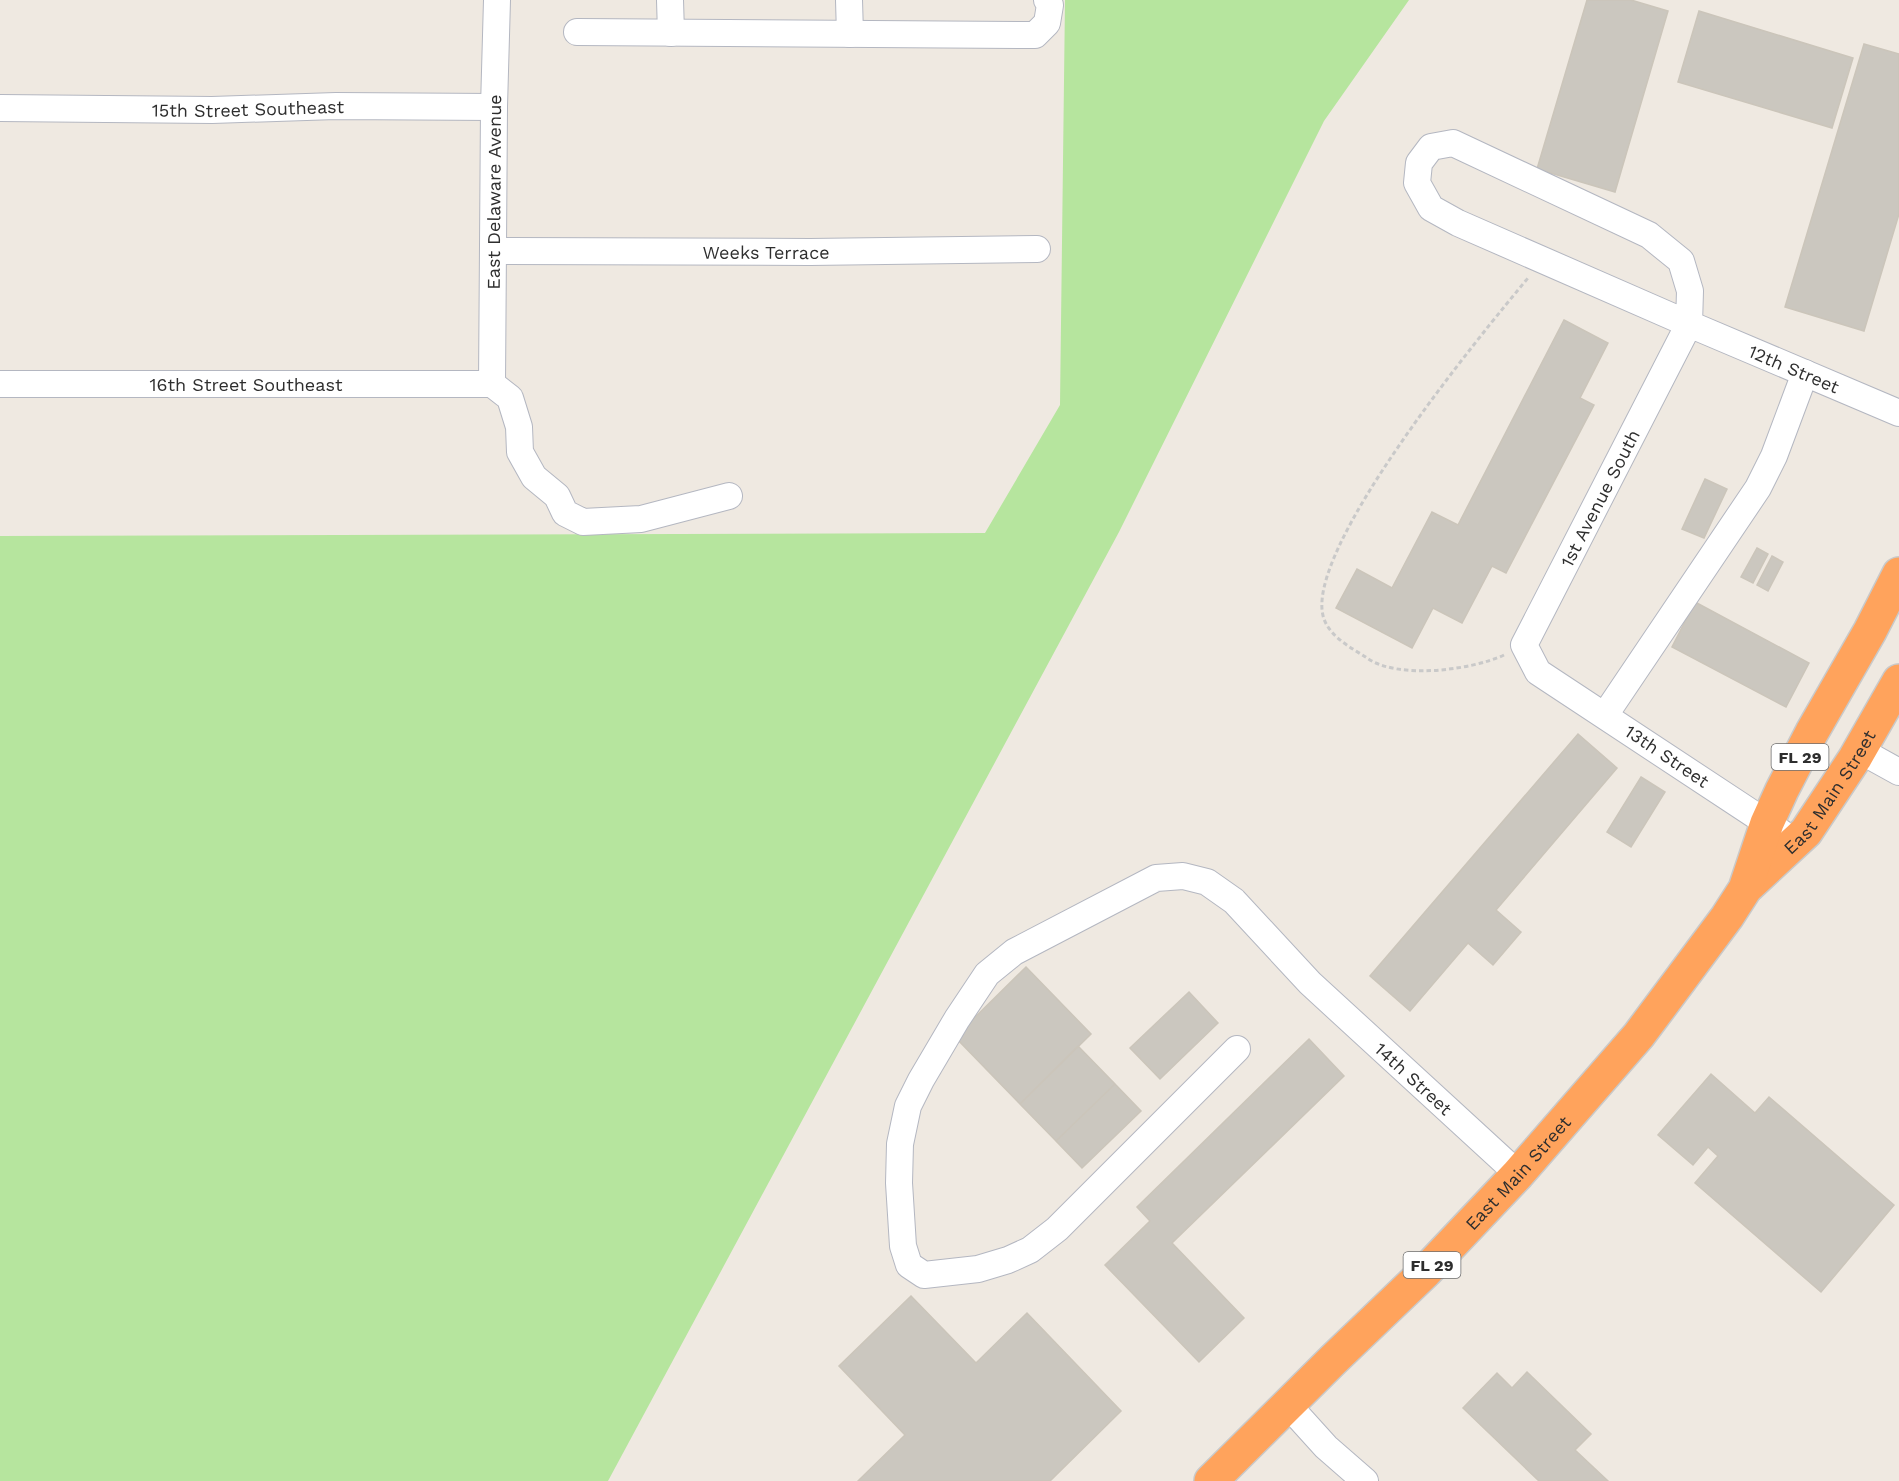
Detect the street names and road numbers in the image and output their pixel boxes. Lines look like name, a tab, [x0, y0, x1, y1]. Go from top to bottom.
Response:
street label: East Delaware Avenue	[482, 94, 505, 290]
street label: 15th Street Southeast	[152, 95, 345, 121]
street label: Weeks Terrace	[702, 241, 830, 263]
street label: 12th Street	[1746, 340, 1843, 397]
street label: 16th Street Southeast	[150, 374, 343, 395]
street label: 1st Avenue South	[1556, 426, 1644, 570]
street label: 13th Street	[1621, 720, 1713, 792]
street label: East Main Street	[1779, 726, 1880, 858]
road number: FL 29	[1772, 744, 1828, 770]
street label: 14th Street	[1371, 1038, 1457, 1119]
street label: East Main Street	[1460, 1111, 1575, 1234]
road number: FL 29	[1404, 1252, 1460, 1278]

